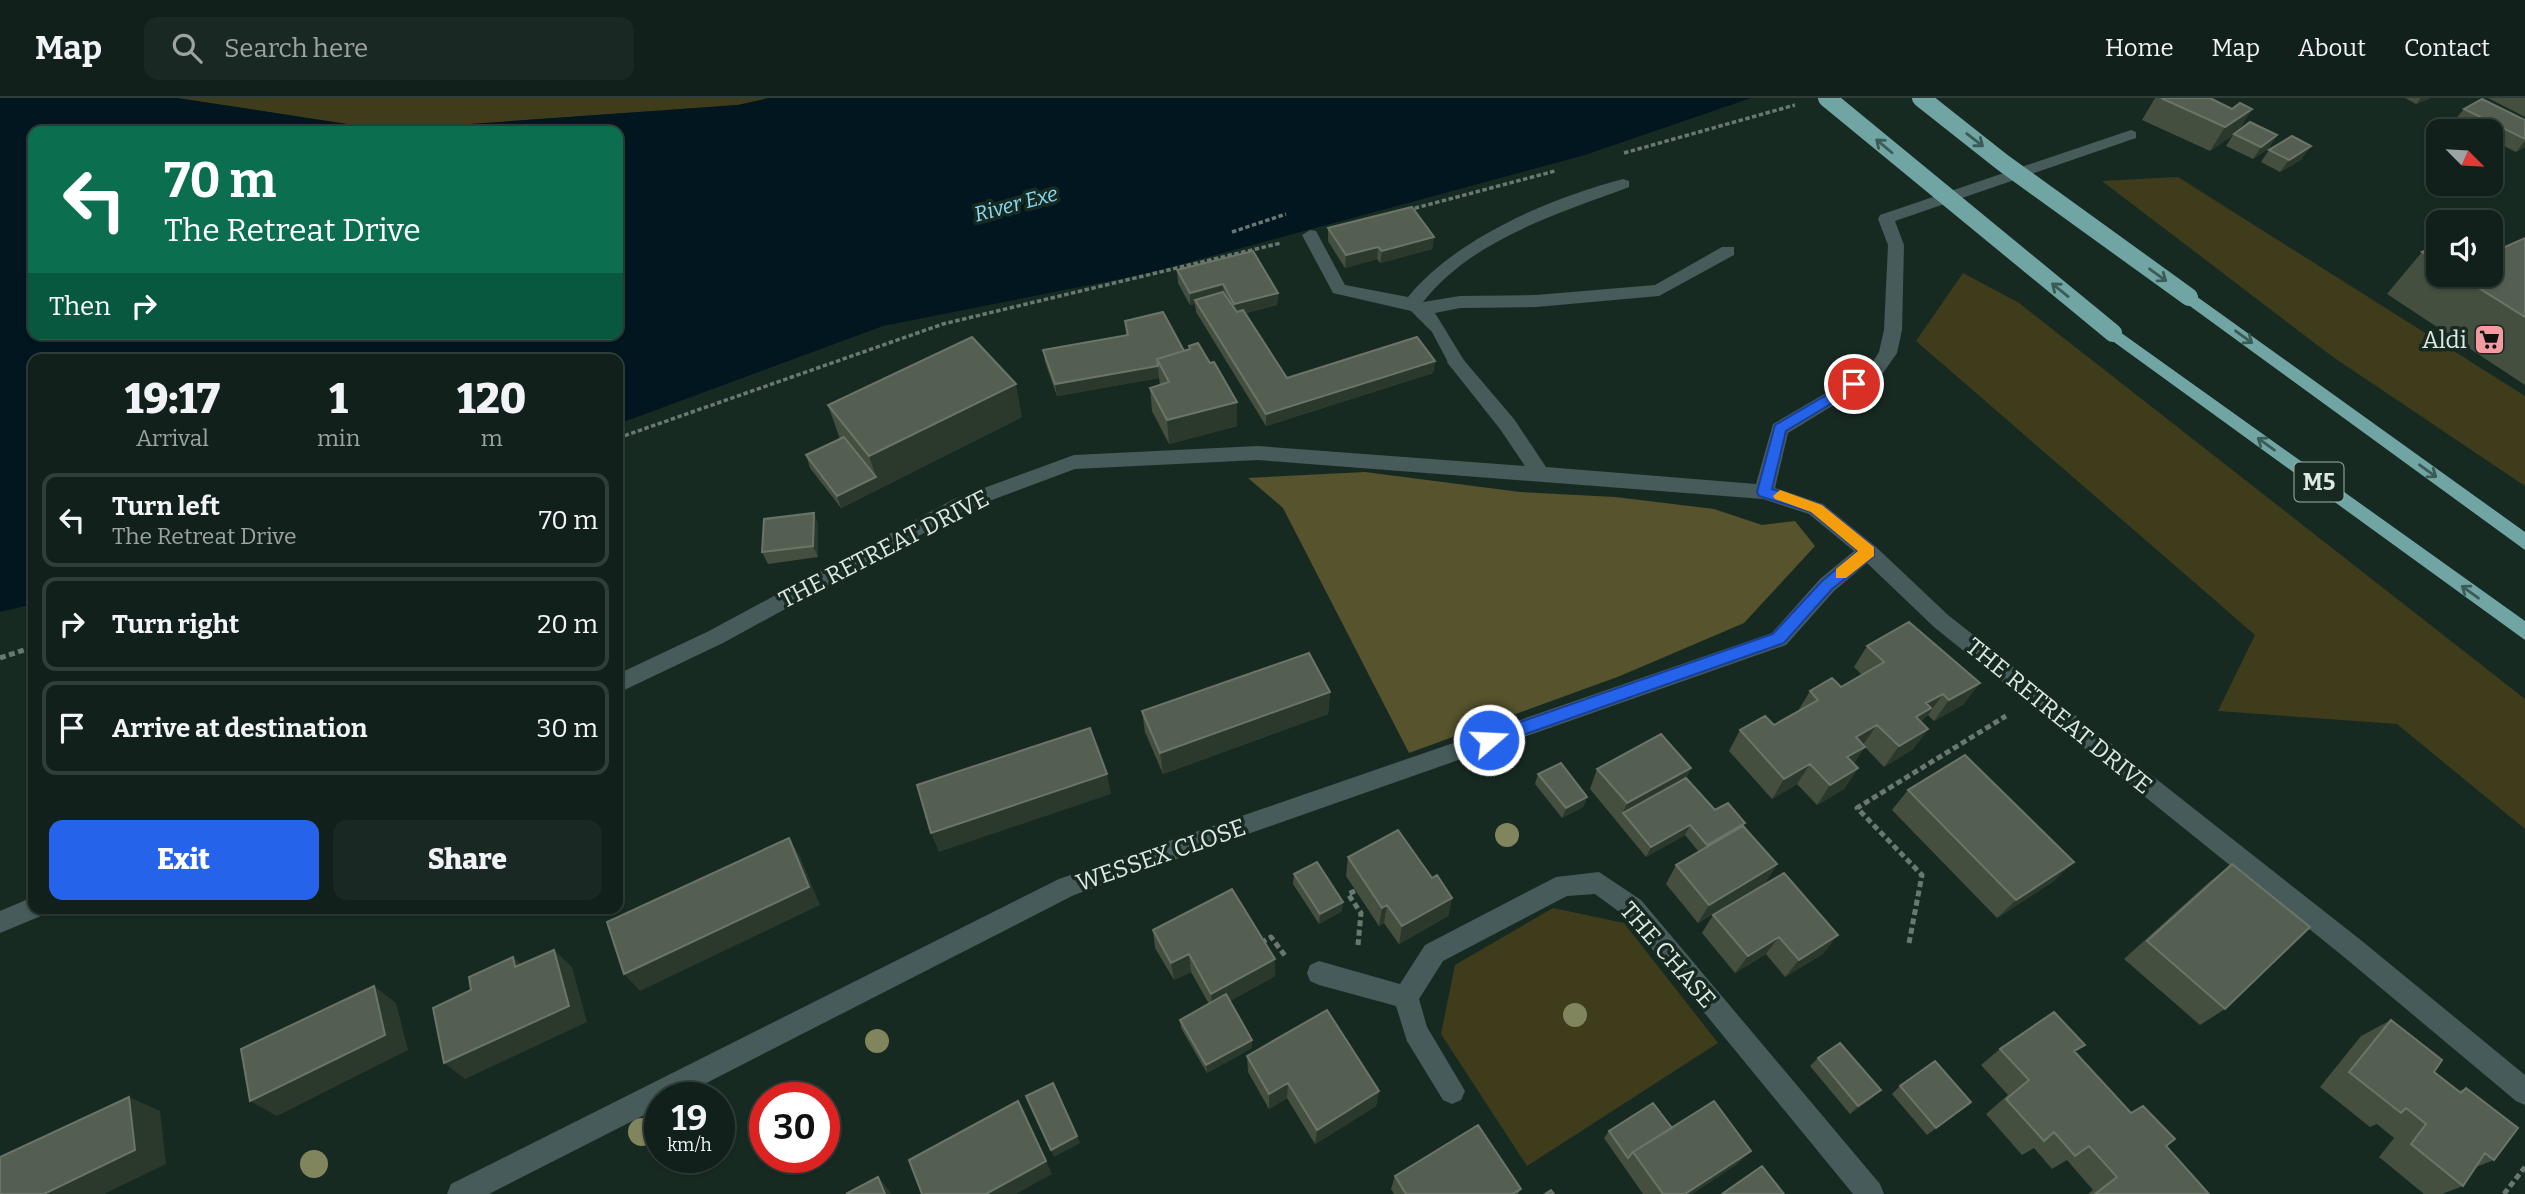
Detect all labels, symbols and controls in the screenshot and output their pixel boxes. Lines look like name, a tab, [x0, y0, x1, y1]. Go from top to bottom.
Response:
search box	[144, 17, 634, 80]
text: Map	[35, 28, 102, 68]
icon: search	[168, 29, 206, 67]
text: Search here	[224, 33, 368, 64]
text: Home	[2105, 34, 2174, 62]
text: Map	[2212, 34, 2260, 62]
text: About	[2298, 34, 2366, 62]
text: Contact	[2404, 34, 2490, 62]
north arrow	[2426, 119, 2502, 196]
map controls	[2426, 119, 2503, 287]
one-way arrow	[1965, 133, 1983, 148]
one-way arrow	[1875, 138, 1893, 154]
text: 70 m	[164, 151, 276, 210]
icon: left	[49, 154, 140, 245]
water label: River Exe	[971, 180, 1061, 228]
button: sound	[2426, 210, 2503, 287]
text: The Retreat Drive	[164, 211, 421, 249]
one-way arrow	[2148, 267, 2167, 282]
one-way arrow	[2051, 282, 2069, 298]
icon: right	[125, 287, 163, 325]
text: Then	[49, 291, 111, 322]
supermarket icon: Aldi	[2473, 323, 2507, 357]
place label: Aldi	[2422, 326, 2467, 354]
one-way arrow	[2235, 330, 2253, 345]
pin	[1824, 354, 1884, 414]
icon: arrive	[1835, 365, 1873, 403]
text: 19:17	[125, 374, 220, 424]
text: 1	[329, 374, 348, 424]
text: 120	[457, 374, 526, 424]
text: Arrival	[136, 424, 209, 452]
text: min	[317, 424, 360, 452]
text: m	[481, 424, 503, 452]
one-way arrow	[2257, 437, 2276, 451]
road number: M5	[2294, 462, 2344, 502]
one-way arrow	[2418, 464, 2437, 479]
street label: THE RETREAT DRIVE	[774, 484, 994, 614]
text: Turn left	[112, 491, 220, 522]
icon: left	[53, 501, 91, 539]
text: 70 m	[539, 505, 598, 536]
text: The Retreat Drive	[112, 522, 297, 550]
one-way arrow	[2461, 585, 2480, 599]
icon: right	[53, 605, 91, 643]
text: Turn right	[112, 609, 239, 640]
text: 20 m	[537, 609, 598, 640]
street label: THE RETREAT DRIVE	[1960, 632, 2158, 800]
position arrow	[1452, 703, 1526, 777]
icon: arrive	[53, 709, 91, 747]
text: Arrive at destination	[112, 713, 367, 744]
text: 30 m	[537, 713, 598, 744]
street label: WESSEX CLOSE	[1073, 813, 1249, 897]
button: Exit	[49, 820, 319, 900]
button: Share	[333, 820, 602, 900]
street label: THE CHASE	[1614, 896, 1722, 1014]
speed limit sign: 30	[749, 1082, 840, 1173]
text: 19	[672, 1097, 707, 1139]
text: km/h	[667, 1134, 712, 1156]

